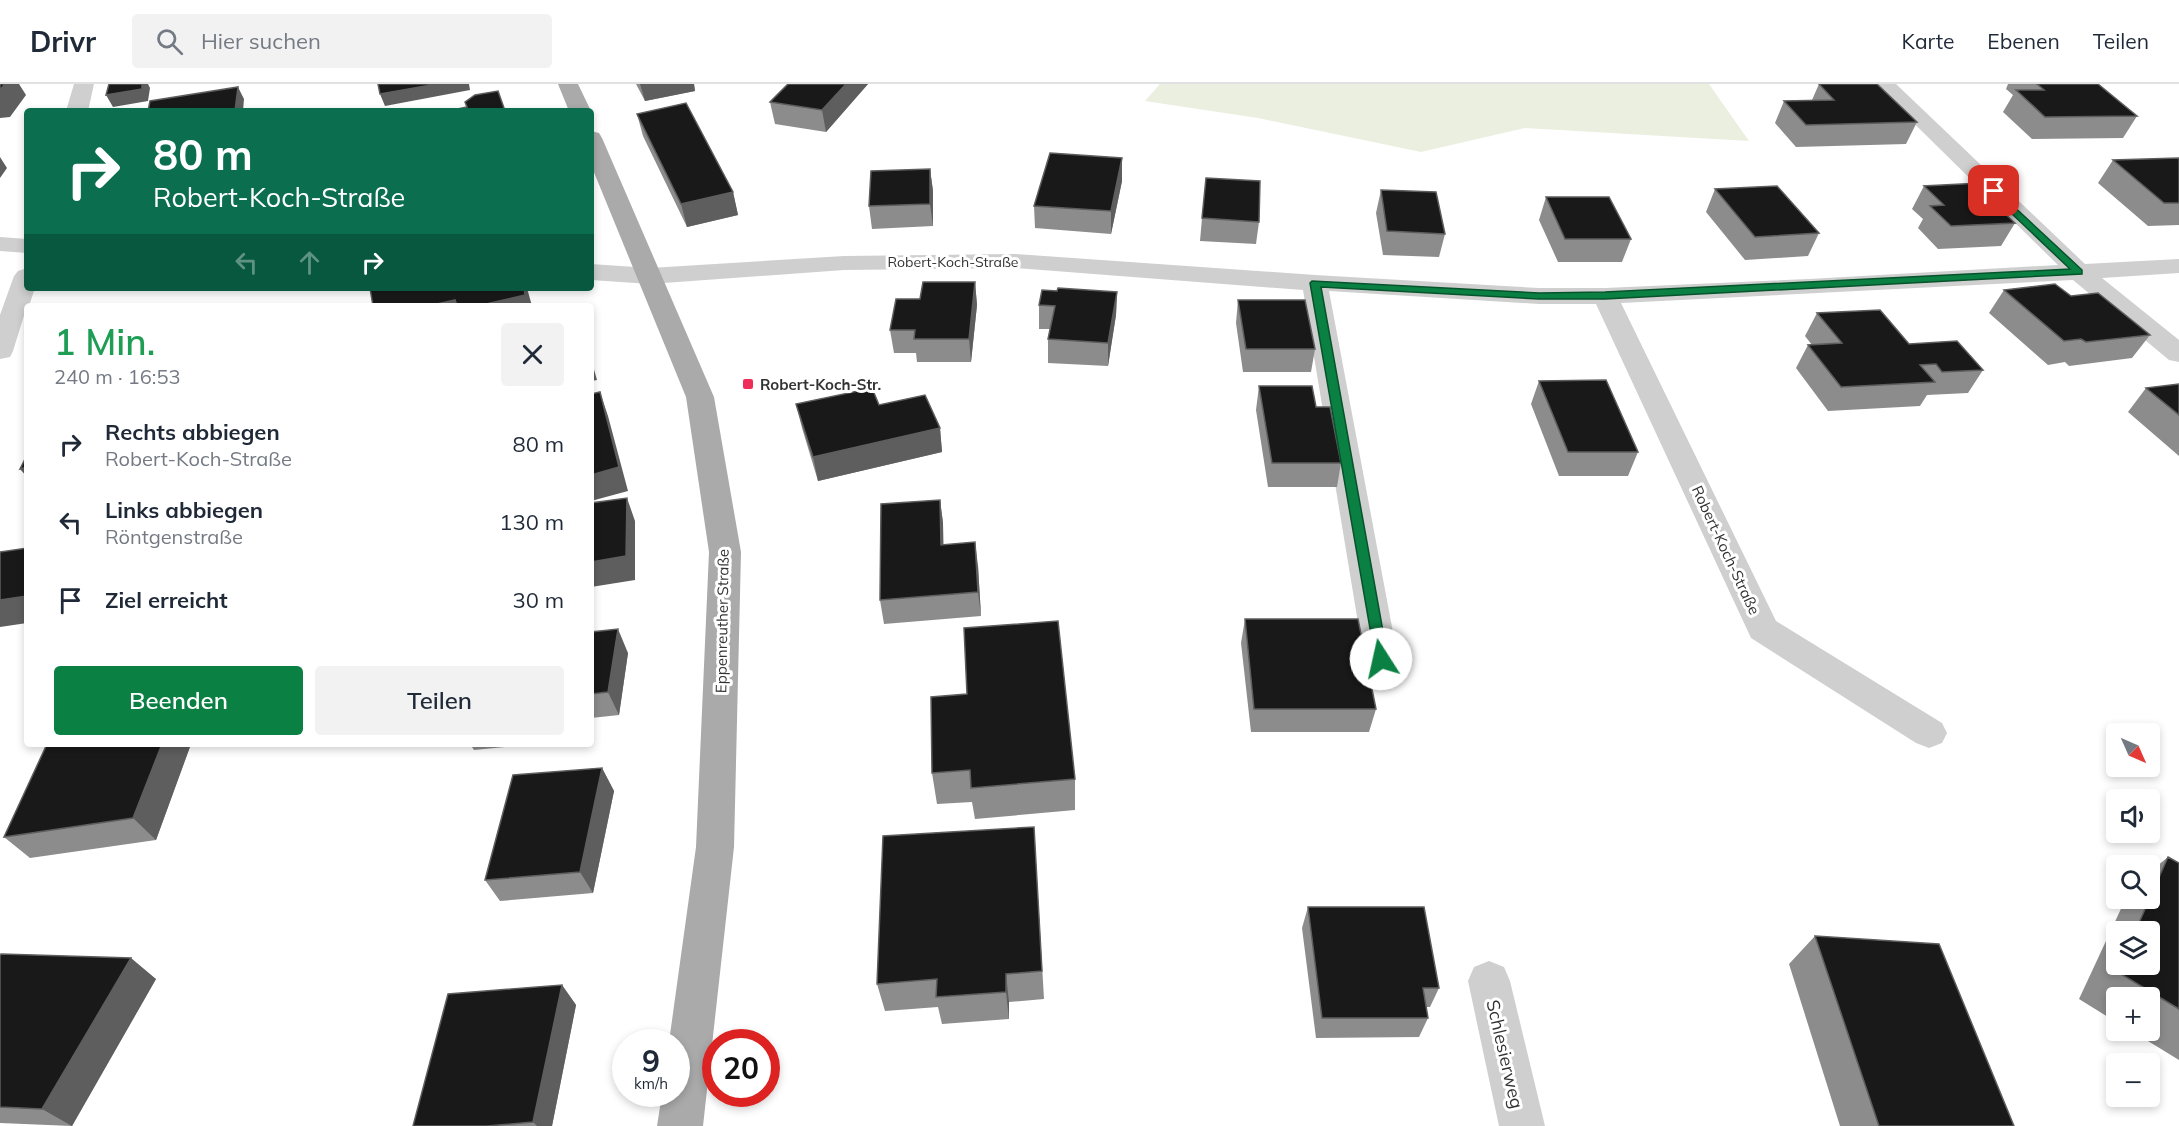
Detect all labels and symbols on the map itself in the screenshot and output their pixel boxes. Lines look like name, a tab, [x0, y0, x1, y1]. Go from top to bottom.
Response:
pin	[1968, 165, 2019, 216]
street label: Robert-Koch-Straße	[888, 253, 1018, 271]
place label: Robert-Koch-Str.	[760, 375, 881, 394]
marker: Robert-Koch-Str.	[741, 377, 755, 391]
street label: Robert-Koch-Straße	[1688, 482, 1764, 618]
street label: Eppenreuther Straße	[711, 549, 733, 693]
position arrow	[1349, 627, 1413, 691]
north arrow	[2106, 723, 2160, 777]
street label: Schlesierweg	[1481, 997, 1529, 1111]
speed limit sign: 20	[702, 1029, 780, 1107]

